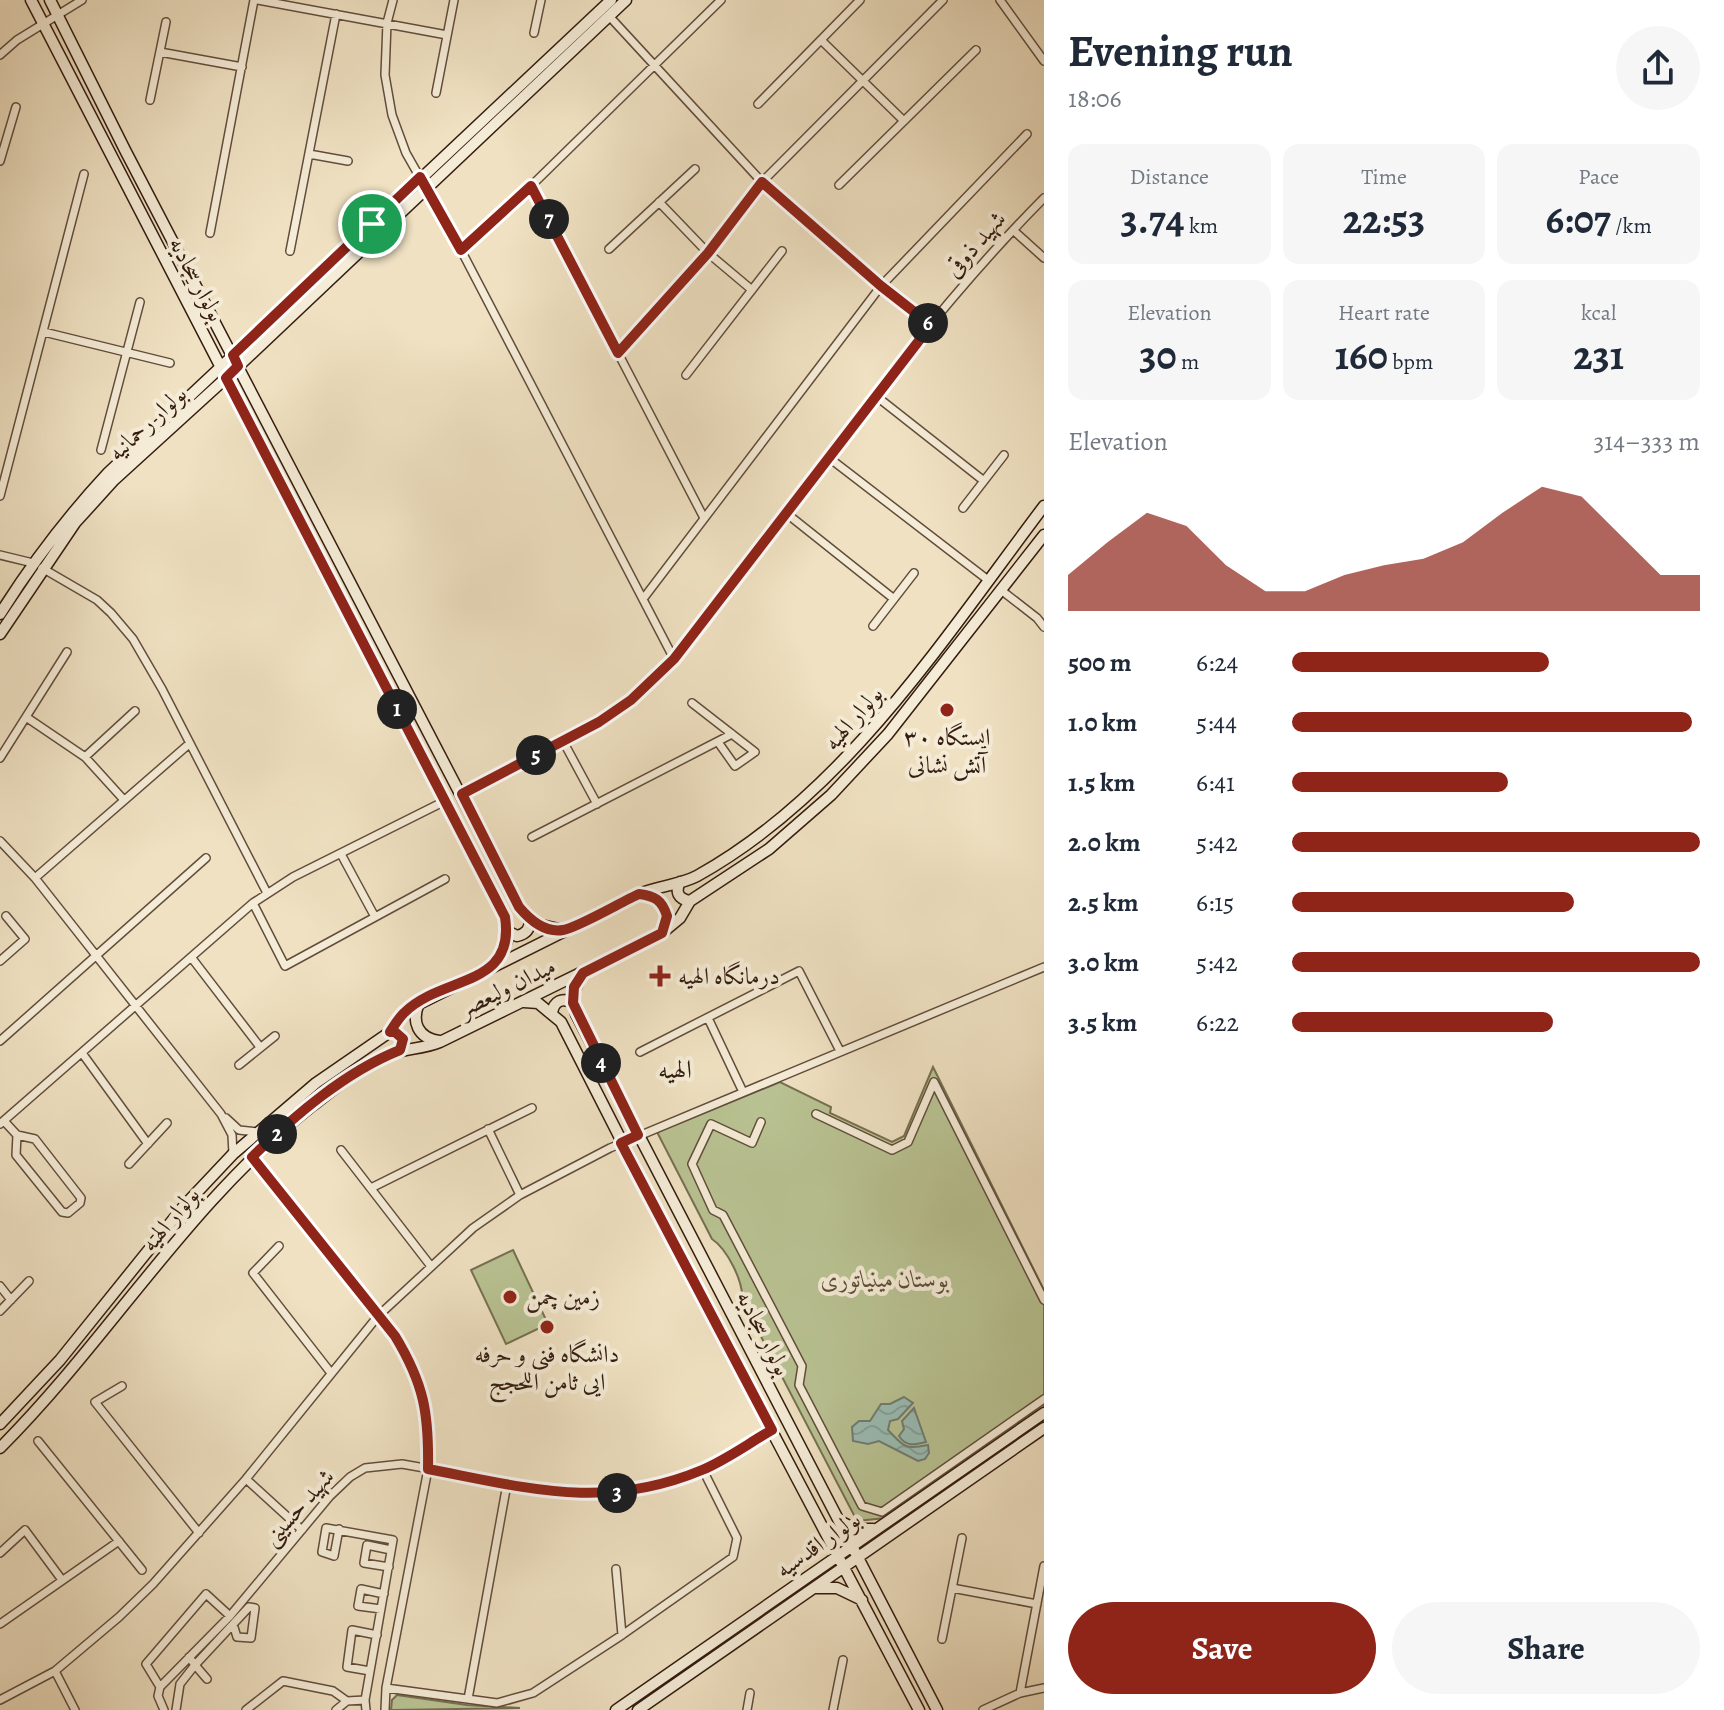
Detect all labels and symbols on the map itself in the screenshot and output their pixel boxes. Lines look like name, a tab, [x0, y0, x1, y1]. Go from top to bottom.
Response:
pin	[338, 190, 406, 258]
pin: 7	[529, 199, 569, 239]
street label: شهید ذوقی	[937, 204, 1013, 284]
street label: بولوار سجادیه	[161, 231, 233, 327]
pin: 6	[908, 303, 948, 343]
street label: بولوار رحمانیه	[101, 378, 193, 468]
street label: بولوار الهیه	[816, 679, 890, 757]
pin: 1	[377, 689, 417, 729]
marker: ایستگاه ۳۰ آتش نشانی	[938, 701, 956, 719]
place label: ایستگاه ۳۰ آتش نشانی	[903, 721, 991, 781]
pin: 5	[516, 735, 556, 775]
street label: میدان ولیعصر	[450, 950, 561, 1026]
place label: درمانگاه الهیه	[678, 960, 780, 992]
marker: درمانگاه الهیه	[649, 965, 671, 987]
pin: 4	[581, 1043, 621, 1083]
district label: الهیه	[658, 1052, 692, 1087]
pin: 2	[257, 1114, 297, 1154]
street label: بولوار الهیه	[133, 1180, 207, 1258]
park label: بوستان مینیاتوری	[821, 1263, 950, 1295]
place label: زمین چمن	[526, 1281, 600, 1313]
street label: بولوار سجادیه	[729, 1285, 799, 1381]
marker: زمین چمن	[501, 1288, 519, 1306]
marker: دانشگاه فنی و حرفه ایی ثامن اللحجج	[538, 1318, 556, 1336]
place label: دانشگاه فنی و حرفه ایی ثامن اللحجج	[475, 1338, 619, 1403]
street label: شهید حسینی	[255, 1461, 342, 1553]
pin: 3	[597, 1473, 637, 1513]
street label: بولوار اقدسیه	[769, 1503, 867, 1585]

